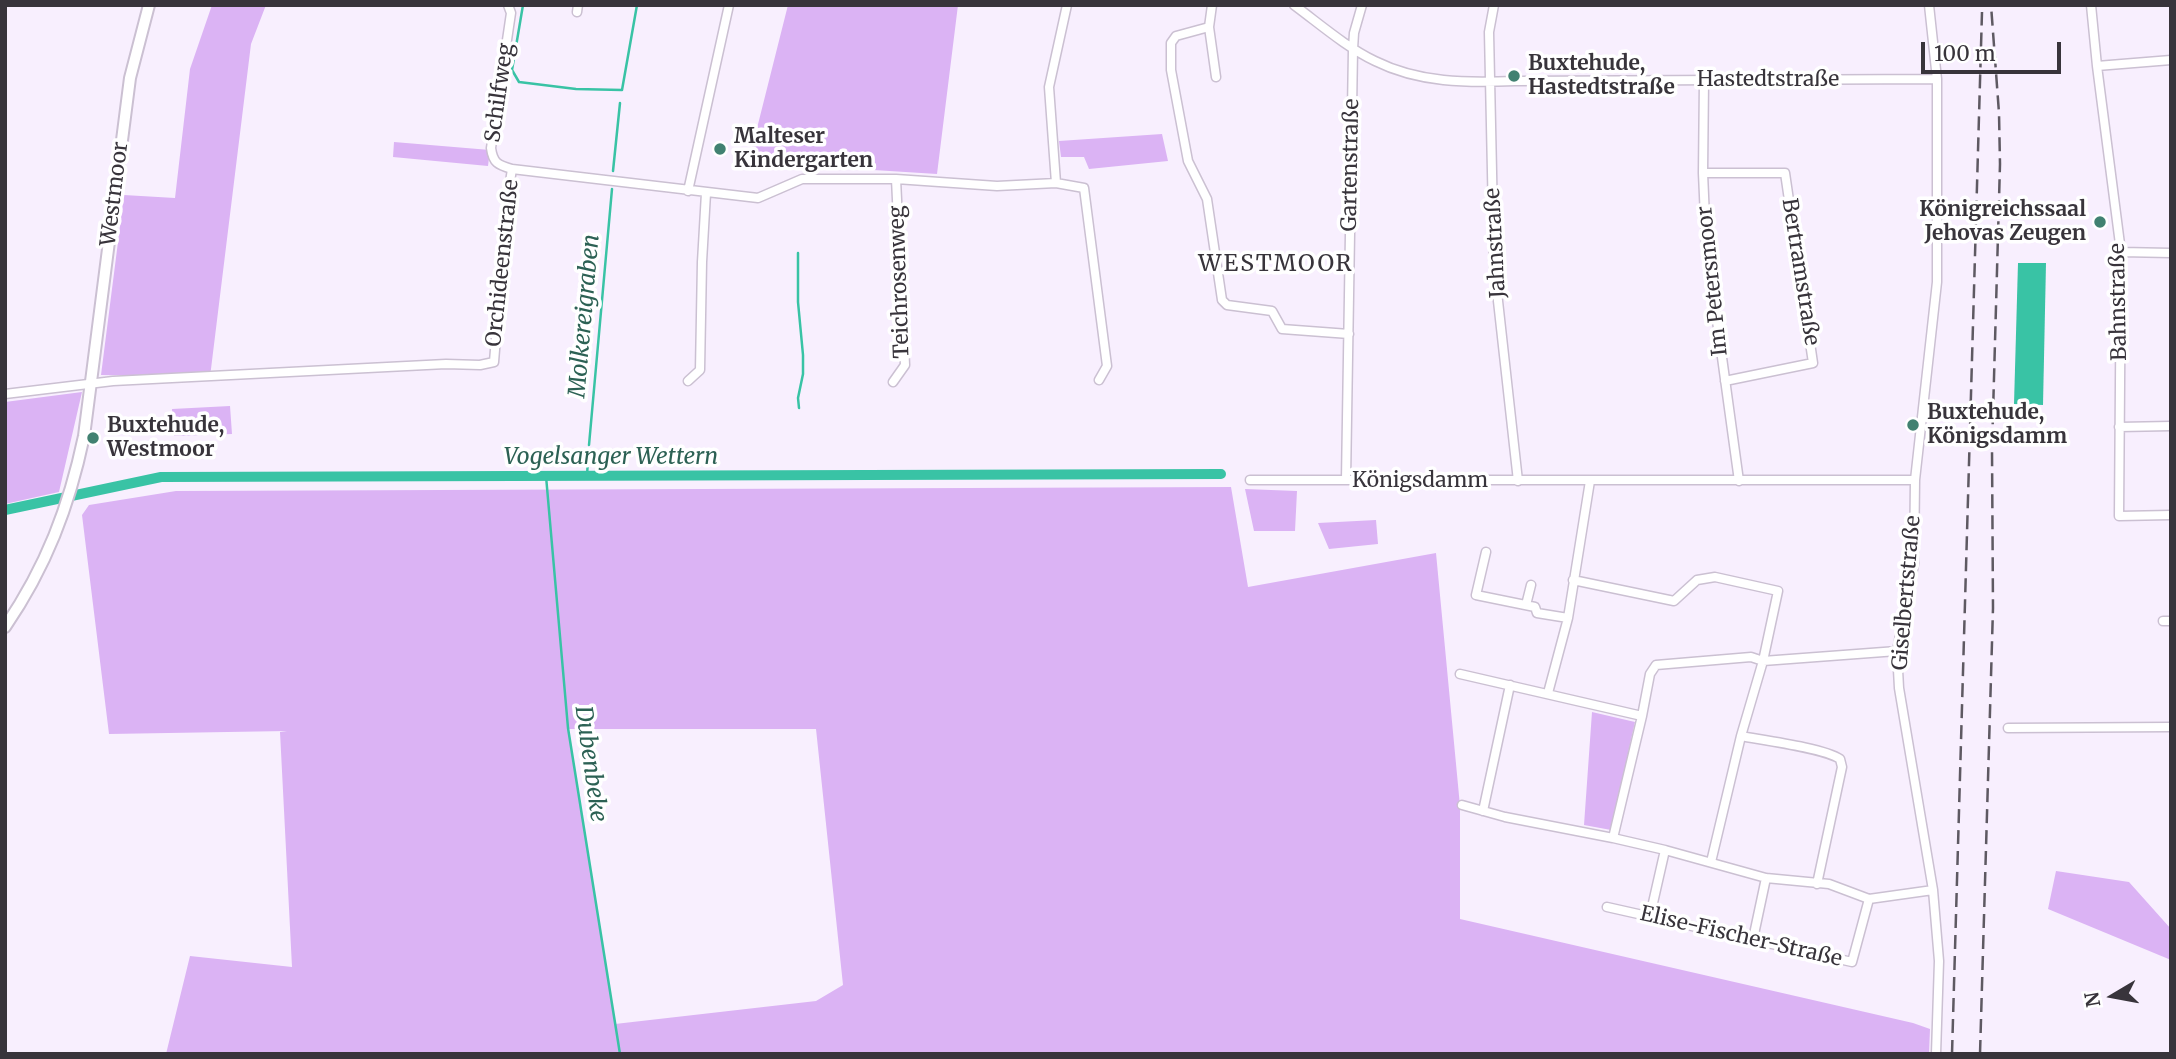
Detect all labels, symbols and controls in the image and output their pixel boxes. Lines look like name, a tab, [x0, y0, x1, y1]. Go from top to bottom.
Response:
scale bar	[1924, 28, 2064, 72]
text: 100 m	[1934, 40, 1996, 67]
street label: Schilfweg	[481, 42, 519, 144]
place label: Buxtehude, Hastedtstraße	[1528, 51, 1675, 101]
street label: Hastedtstraße	[1697, 67, 1839, 93]
marker: Buxtehude, Hastedtstraße	[1506, 68, 1522, 84]
street label: Gartenstraße	[1337, 98, 1365, 232]
place label: Malteser Kindergarten	[734, 124, 873, 174]
street label: Westmoor	[96, 140, 134, 248]
marker: Malteser Kindergarten	[712, 141, 728, 157]
street label: Orchideenstraße	[482, 178, 524, 348]
street label: Jahnstraße	[1481, 187, 1511, 299]
street label: Bertramstraße	[1776, 197, 1824, 347]
place label: Königreichssaal Jehovas Zeugen	[1919, 197, 2086, 247]
street label: Teichrosenweg	[885, 205, 915, 359]
street label: Im Petersmoor	[1693, 205, 1733, 357]
marker: Königreichssaal Jehovas Zeugen	[2092, 214, 2108, 230]
water label: Molkereigraben	[564, 233, 606, 399]
street label: Bahnstraße	[2105, 243, 2133, 361]
district label: WESTMOOR	[1199, 250, 1353, 278]
place label: Buxtehude, Königsdamm	[1927, 400, 2067, 450]
place label: Buxtehude, Westmoor	[107, 413, 224, 463]
marker: Buxtehude, Königsdamm	[1905, 417, 1921, 433]
marker: Buxtehude, Westmoor	[85, 430, 101, 446]
water label: Vogelsanger Wettern	[504, 443, 718, 471]
street label: Königsdamm	[1352, 468, 1488, 494]
street label: Giselbertstraße	[1888, 515, 1926, 671]
water label: Dubenbeke	[568, 704, 612, 824]
street label: Elise-Fischer-Straße	[1638, 902, 1844, 972]
north arrow	[2078, 961, 2148, 1031]
text: N	[2079, 990, 2105, 1009]

